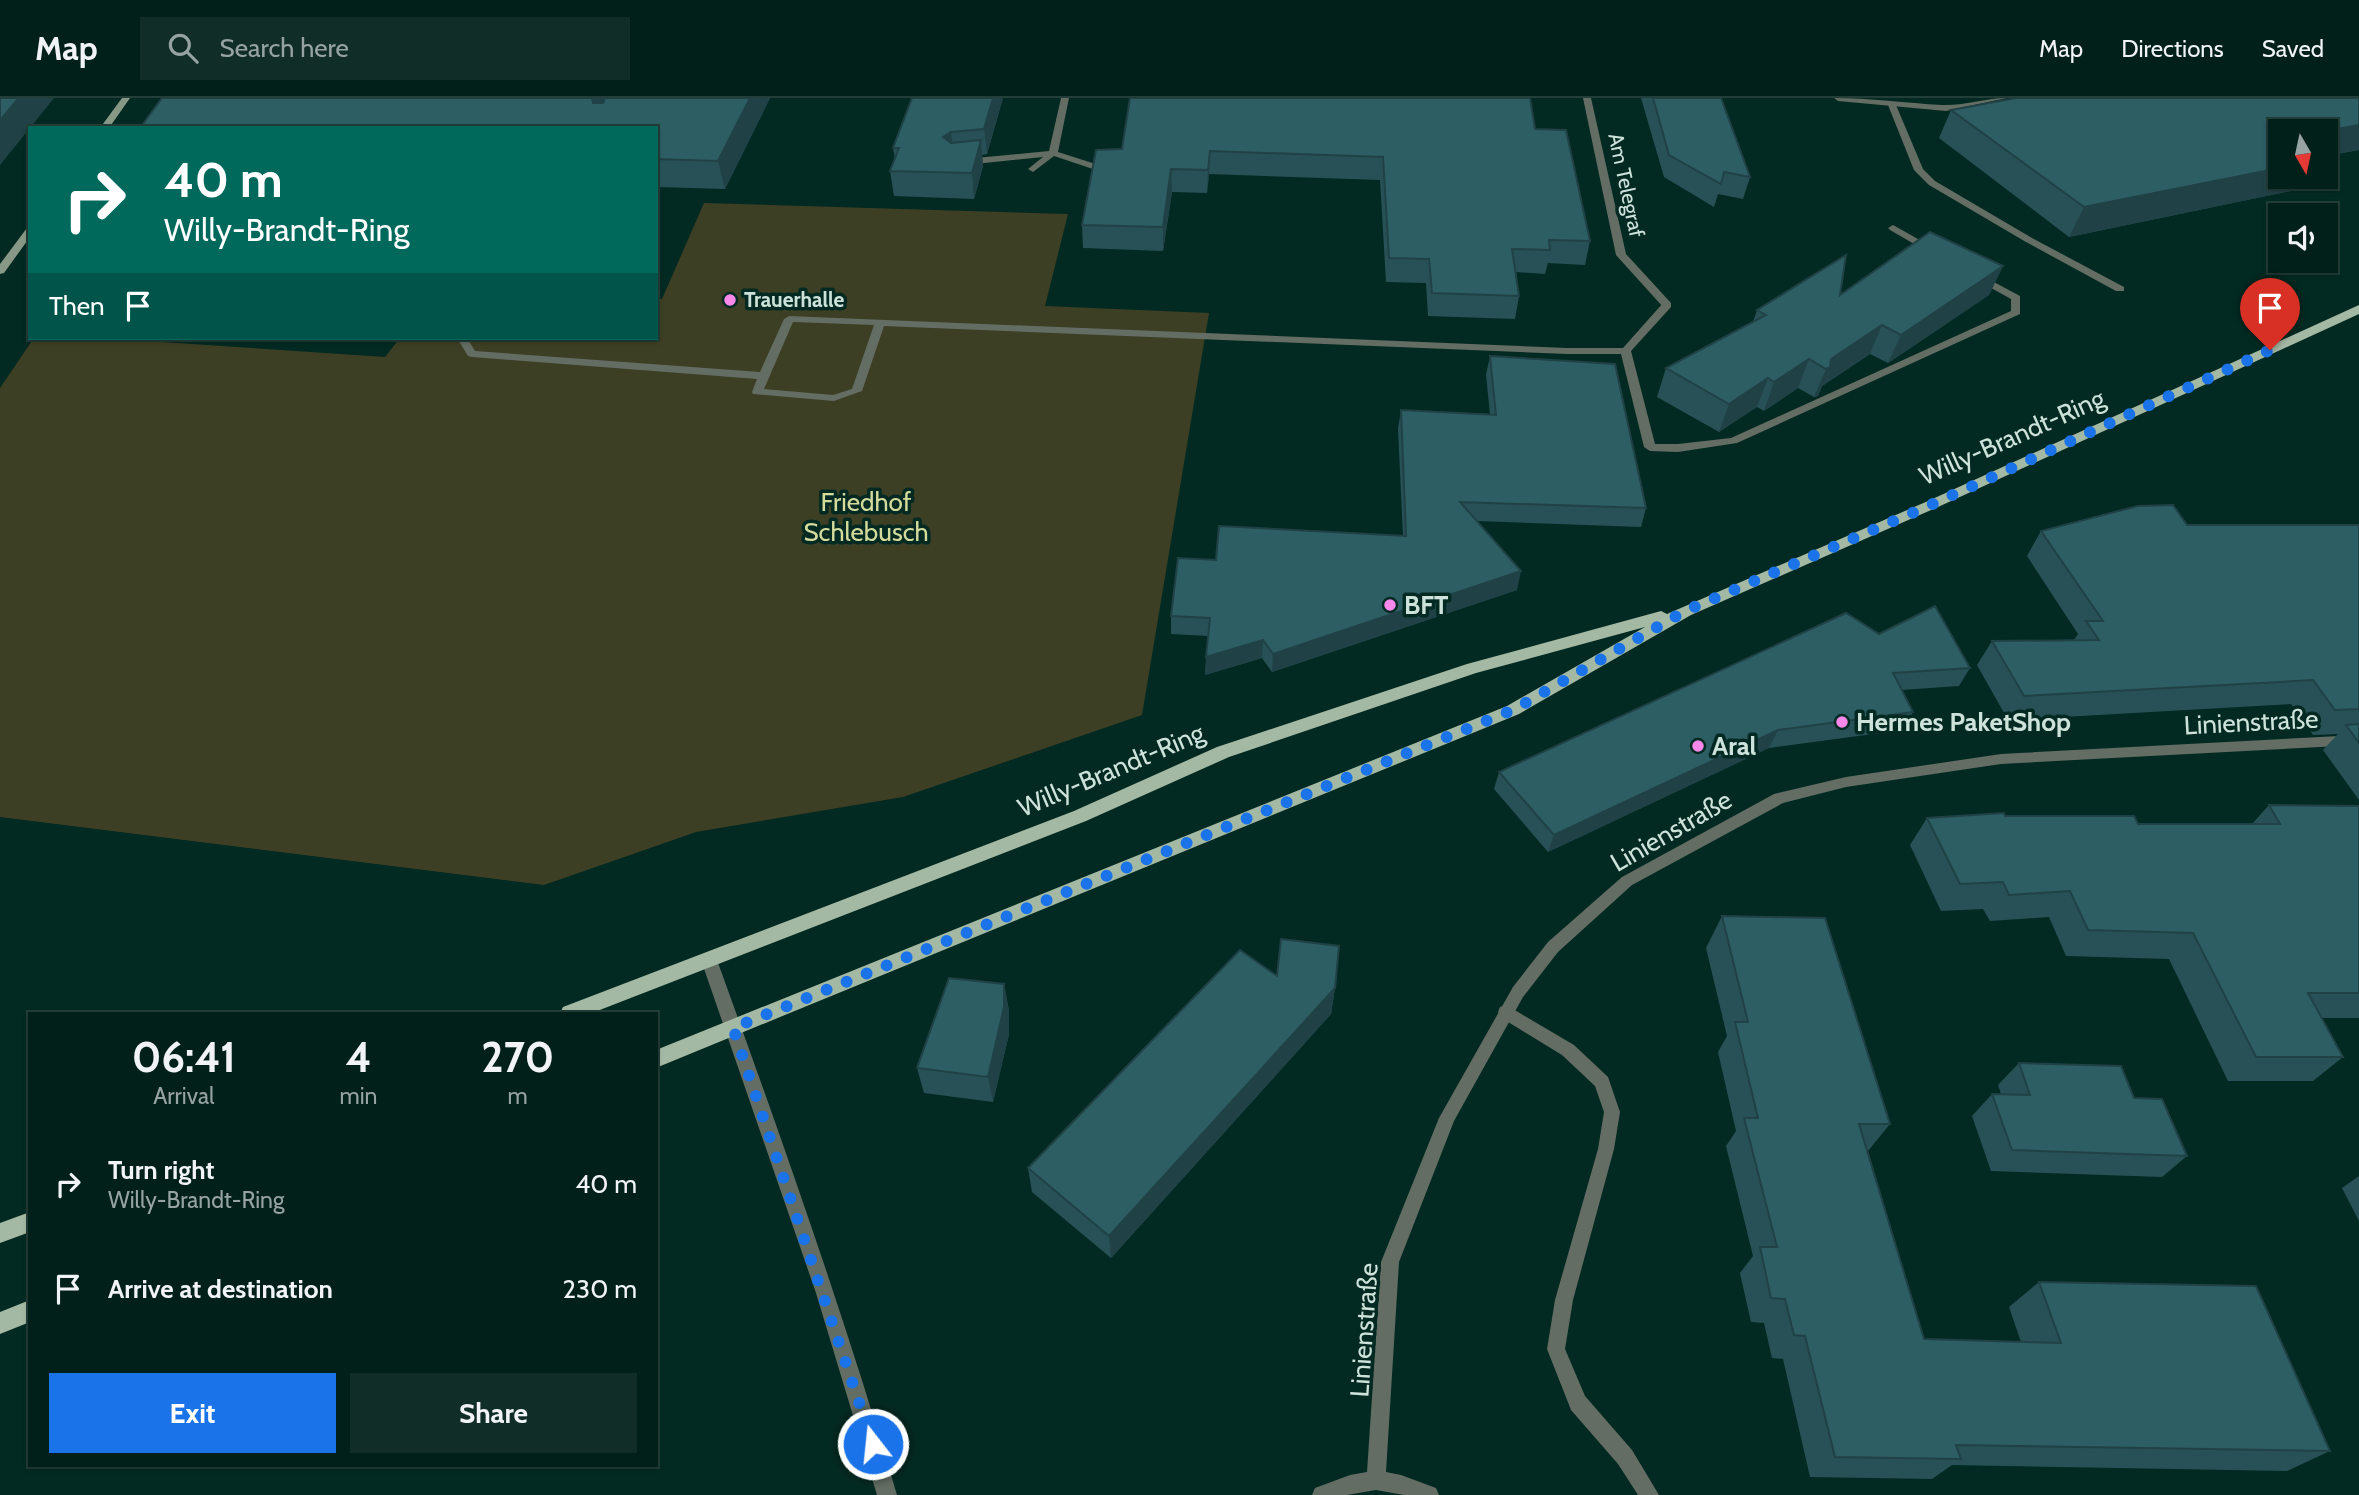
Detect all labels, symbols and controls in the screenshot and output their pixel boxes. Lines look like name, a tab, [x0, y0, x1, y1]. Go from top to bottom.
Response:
search box	[140, 17, 630, 80]
text: Map	[35, 28, 98, 68]
icon: search	[164, 29, 202, 67]
text: Search here	[220, 32, 349, 64]
text: Map	[2039, 34, 2083, 63]
text: Directions	[2121, 34, 2224, 63]
text: Saved	[2262, 34, 2324, 63]
north arrow	[2268, 119, 2338, 189]
map controls	[2268, 119, 2338, 273]
street label: Am Telegraf	[1603, 131, 1650, 239]
text: 40 m	[164, 150, 283, 209]
icon: right	[49, 154, 140, 245]
button: sound	[2268, 203, 2338, 273]
text: Willy-Brandt-Ring	[164, 210, 409, 249]
pin	[2240, 278, 2300, 350]
icon: arrive	[119, 287, 157, 325]
place label: Trauerhalle	[744, 287, 844, 312]
icon: arrive	[2251, 289, 2289, 327]
text: Then	[49, 290, 105, 322]
marker: Trauerhalle	[722, 292, 738, 308]
street label: Willy-Brandt-Ring	[1914, 381, 2111, 492]
park label: Friedhof Schlebusch	[803, 486, 929, 548]
place label: BFT	[1404, 589, 1449, 621]
marker: BFT	[1382, 597, 1398, 613]
street label: Linienstraße	[2183, 702, 2319, 742]
place label: Hermes PaketShop	[1856, 706, 2071, 738]
marker: Hermes PaketShop	[1834, 714, 1850, 730]
street label: Willy-Brandt-Ring	[1013, 716, 1210, 824]
place label: Aral	[1712, 730, 1757, 762]
marker: Aral	[1690, 738, 1706, 754]
street label: Linienstraße	[1605, 783, 1737, 879]
text: 06:41	[132, 1031, 236, 1083]
text: 4	[345, 1031, 371, 1083]
text: 270	[481, 1031, 554, 1083]
text: Arrival	[153, 1082, 214, 1110]
text: min	[339, 1082, 377, 1110]
text: m	[508, 1082, 528, 1110]
text: Turn right	[108, 1154, 214, 1186]
icon: right	[49, 1165, 87, 1203]
text: 40 m	[575, 1168, 637, 1200]
text: Willy-Brandt-Ring	[108, 1186, 284, 1214]
street label: Linienstraße	[1343, 1262, 1385, 1398]
icon: arrive	[49, 1270, 87, 1308]
text: Arrive at destination	[108, 1273, 333, 1305]
text: 230 m	[563, 1273, 637, 1305]
button: Exit	[49, 1373, 336, 1453]
button: Share	[350, 1373, 637, 1453]
position arrow	[836, 1407, 910, 1481]

